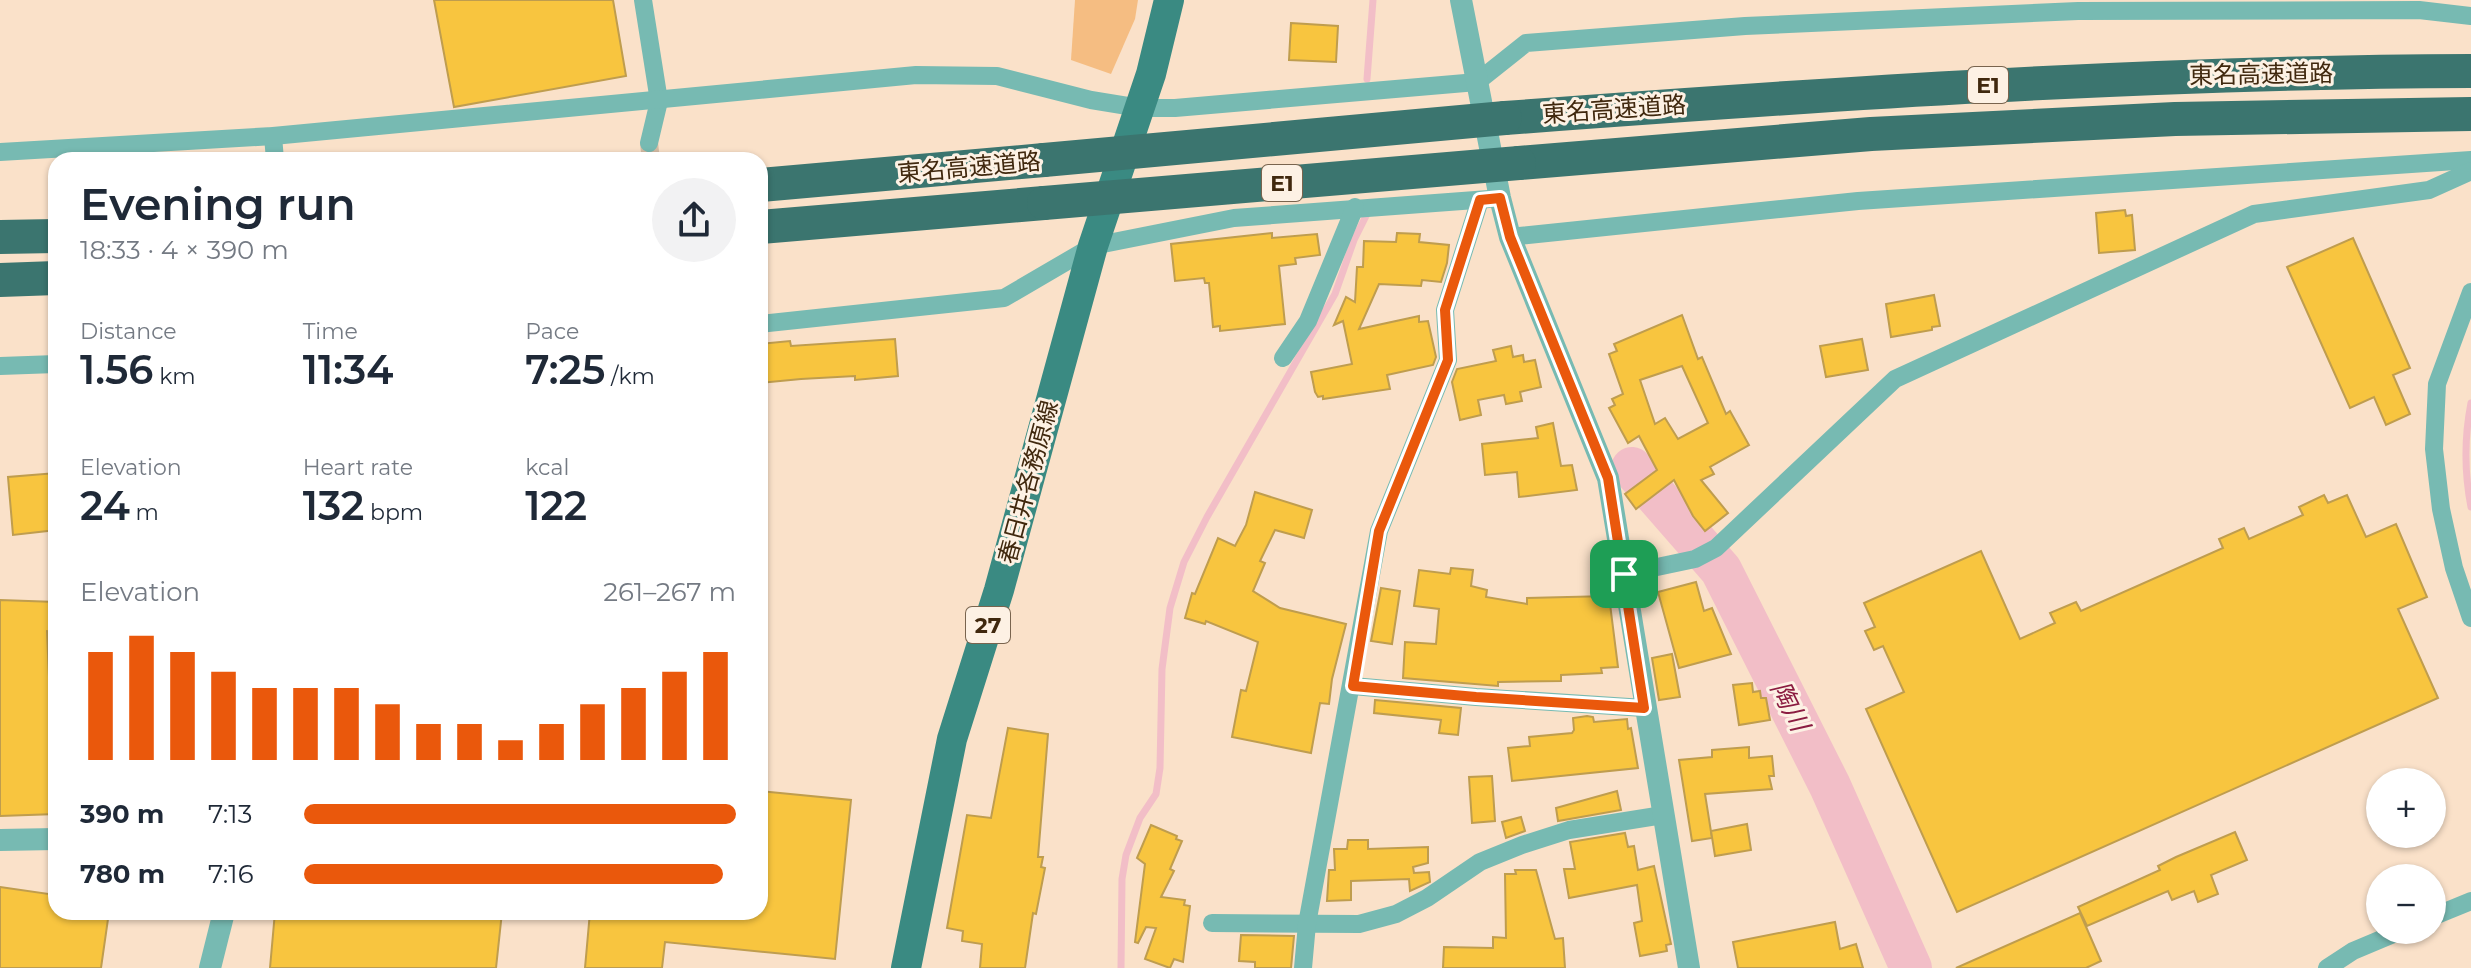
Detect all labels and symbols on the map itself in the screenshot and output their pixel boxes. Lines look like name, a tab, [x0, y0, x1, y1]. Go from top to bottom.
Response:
street label: 東名高速道路	[2189, 58, 2333, 90]
road number: E1	[1968, 67, 2008, 103]
street label: 東名高速道路	[1541, 90, 1687, 128]
street label: 東名高速道路	[896, 146, 1042, 188]
road number: E1	[1262, 165, 1302, 201]
street label: 春日井各務原線	[992, 397, 1064, 567]
pin	[1590, 540, 1658, 608]
road number: 27	[966, 607, 1010, 643]
water label: 陶川	[1764, 676, 1817, 739]

